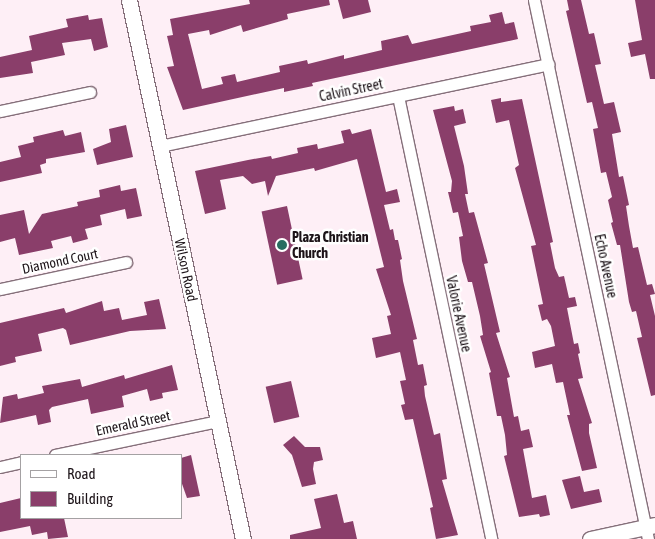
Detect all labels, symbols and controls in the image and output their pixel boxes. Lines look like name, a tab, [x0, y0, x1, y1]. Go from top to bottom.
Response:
street label: Calvin Street	[318, 75, 384, 105]
place label: Plaza Christian Church	[292, 229, 368, 262]
street label: Echo Avenue	[591, 232, 621, 300]
street label: Wilson Road	[171, 237, 201, 303]
marker: Plaza Christian Church	[276, 239, 288, 251]
street label: Diamond Court	[20, 245, 100, 277]
street label: Valorie Avenue	[443, 274, 475, 354]
street label: Emerald Street	[94, 407, 172, 439]
legend	[20, 454, 182, 519]
text: Road	[67, 465, 96, 482]
text: Building	[67, 490, 113, 507]

